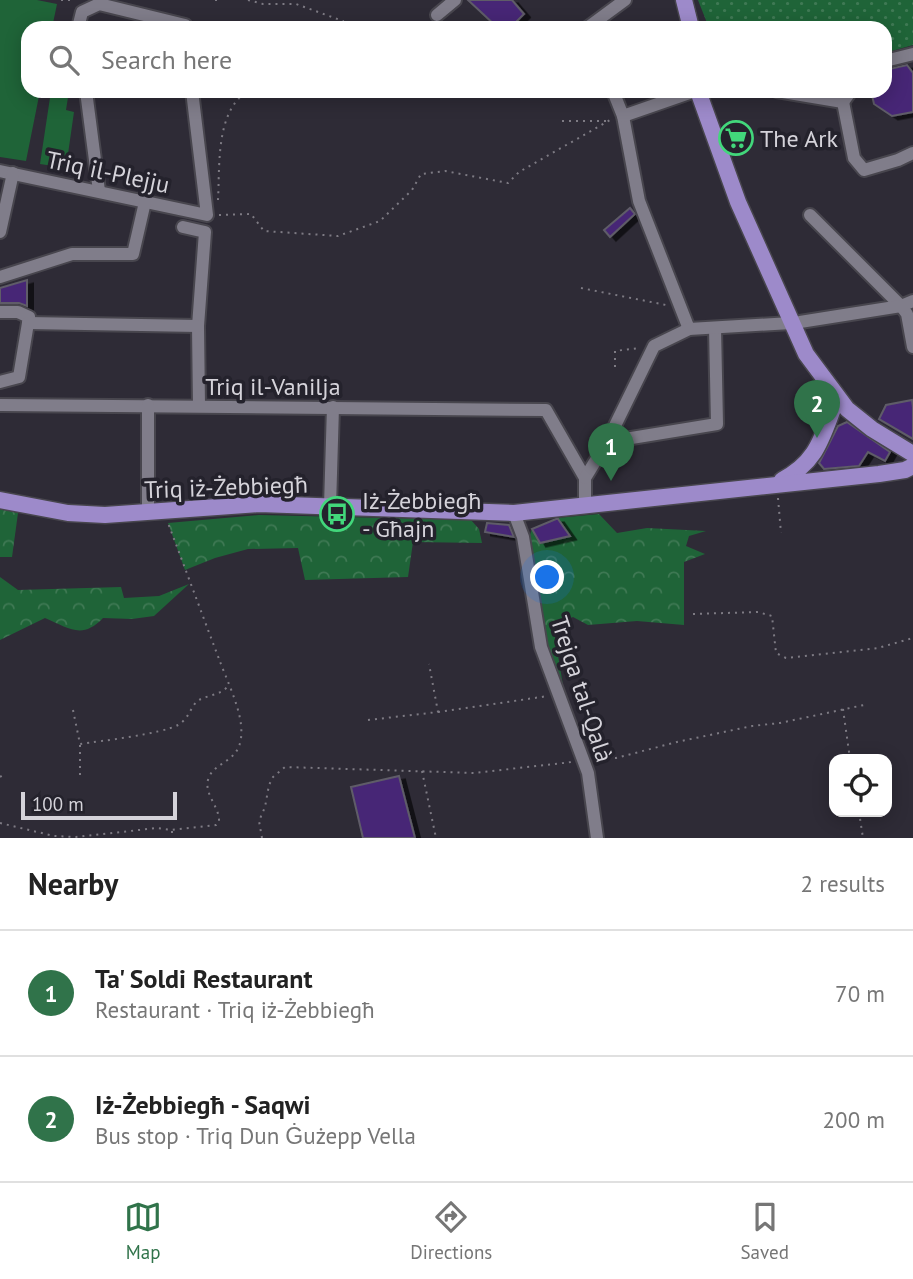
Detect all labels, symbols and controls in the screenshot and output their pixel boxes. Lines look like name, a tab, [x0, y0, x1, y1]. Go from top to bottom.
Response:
search box	[21, 21, 892, 98]
icon: search	[45, 41, 83, 79]
text: Search here	[101, 43, 232, 76]
supermarket icon: The Ark	[717, 119, 755, 157]
place label: The Ark	[760, 123, 838, 154]
street label: Triq il-Plejju	[44, 144, 172, 200]
street label: Triq il-Vanilja	[205, 371, 341, 402]
pin: 2	[794, 380, 840, 438]
pin: 1	[588, 423, 634, 481]
street label: Triq iż-Żebbiegħ	[144, 469, 308, 505]
place label: Iż-Żebbiegħ - Għajn	[362, 485, 482, 544]
bus stop icon: Iż-Żebbiegħ - Għajn	[318, 495, 356, 533]
your location	[530, 560, 564, 594]
street label: Trejqa tal-Qalà	[544, 612, 620, 766]
map controls	[829, 754, 892, 817]
button: locate	[829, 754, 892, 817]
scale bar	[21, 789, 177, 821]
text: 100 m	[32, 792, 84, 816]
text: Nearby	[28, 864, 118, 903]
text: 2 results	[801, 869, 885, 898]
text: Ta' Soldi Restaurant	[95, 962, 312, 995]
text: 1	[44, 979, 58, 1008]
text: 70 m	[835, 979, 885, 1008]
text: Restaurant · Triq iż-Żebbiegħ	[95, 995, 375, 1024]
text: Iż-Żebbiegħ - Saqwi	[95, 1088, 311, 1121]
text: 2	[44, 1105, 58, 1134]
text: 200 m	[823, 1105, 885, 1134]
text: Bus stop · Triq Dun Ġużepp Vella	[95, 1121, 416, 1150]
tab: Map	[124, 1198, 162, 1264]
tab: Directions	[410, 1198, 492, 1264]
tab: Saved	[741, 1198, 789, 1264]

